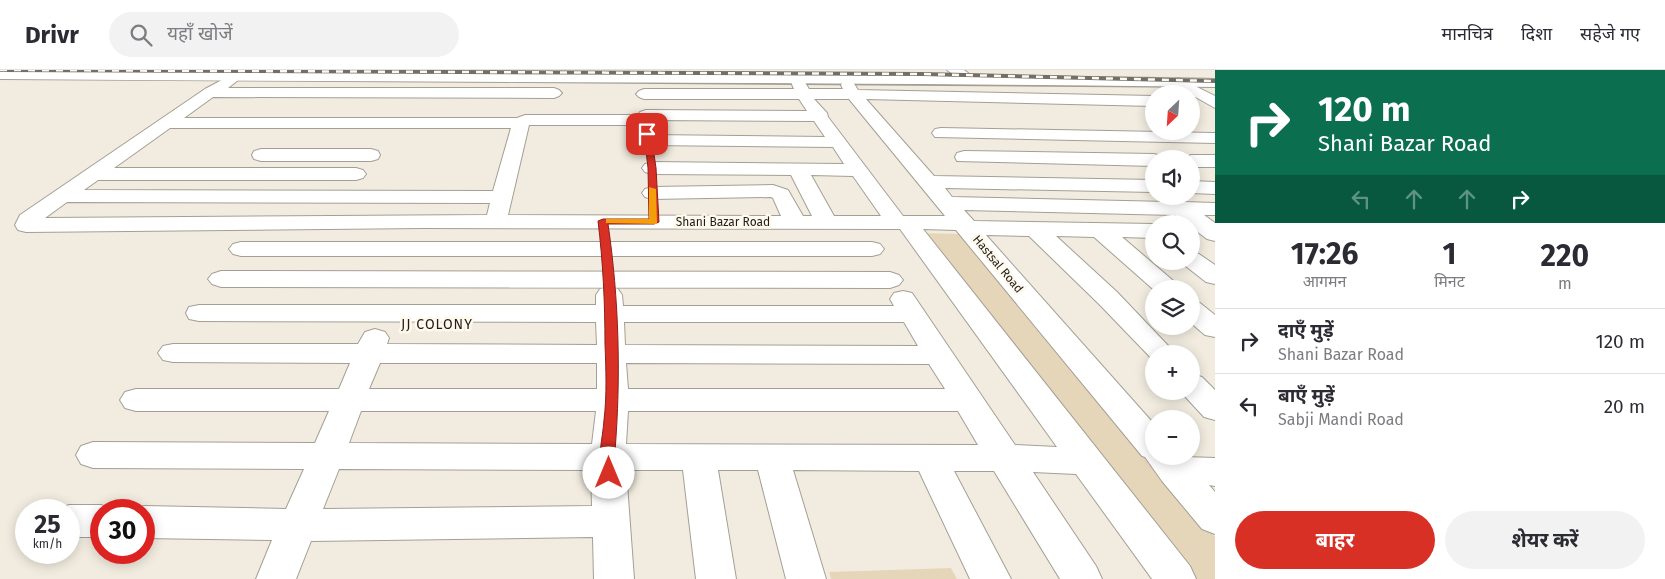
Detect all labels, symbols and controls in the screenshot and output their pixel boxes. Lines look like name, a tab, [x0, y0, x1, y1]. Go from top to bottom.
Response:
search box	[109, 12, 459, 57]
text: Drivr	[25, 21, 79, 49]
icon: search	[127, 21, 155, 49]
text: यहाँ खोजें	[167, 22, 233, 45]
text: मानचित्र	[1441, 23, 1493, 45]
text: दिशा	[1521, 23, 1552, 45]
text: सहेजे गए	[1580, 23, 1640, 45]
north arrow	[1145, 85, 1200, 140]
map controls	[1145, 85, 1200, 465]
text: 120 m	[1318, 88, 1411, 130]
icon: right	[1235, 90, 1300, 155]
pin	[626, 113, 668, 155]
icon: arrive	[633, 120, 661, 148]
text: Shani Bazar Road	[1318, 130, 1491, 157]
button: sound	[1145, 150, 1200, 205]
icon: left	[1347, 185, 1375, 213]
icon: ahead	[1400, 185, 1428, 213]
icon: ahead	[1453, 185, 1481, 213]
icon: right	[1506, 185, 1534, 213]
street label: Shani Bazar Road	[676, 215, 770, 229]
button: search	[1145, 215, 1200, 270]
street label: Hastsal Road	[970, 232, 1026, 296]
text: 17:26	[1291, 236, 1358, 272]
text: 1	[1443, 236, 1456, 272]
text: 220	[1541, 238, 1589, 274]
text: आगमन	[1303, 272, 1346, 291]
text: मिनट	[1434, 272, 1465, 291]
text: m	[1558, 274, 1572, 293]
button: layers	[1145, 280, 1200, 335]
district label: JJ COLONY	[401, 316, 473, 333]
text: दाएँ मुड़ें	[1278, 319, 1334, 342]
icon: right	[1235, 327, 1263, 355]
text: 120 m	[1595, 330, 1645, 353]
button: +	[1145, 345, 1200, 400]
text: Shani Bazar Road	[1278, 345, 1404, 364]
text: बाएँ मुड़ें	[1278, 384, 1335, 407]
icon: left	[1235, 392, 1263, 420]
text: 20 m	[1604, 395, 1645, 418]
button: −	[1145, 410, 1200, 465]
text: Sabji Mandi Road	[1278, 410, 1404, 429]
position arrow	[582, 446, 634, 498]
speed limit sign: 30	[90, 499, 155, 564]
text: 25	[34, 510, 61, 540]
button: बाहर	[1235, 511, 1435, 569]
button: शेयर करें	[1445, 511, 1645, 569]
text: km/h	[33, 537, 62, 551]

